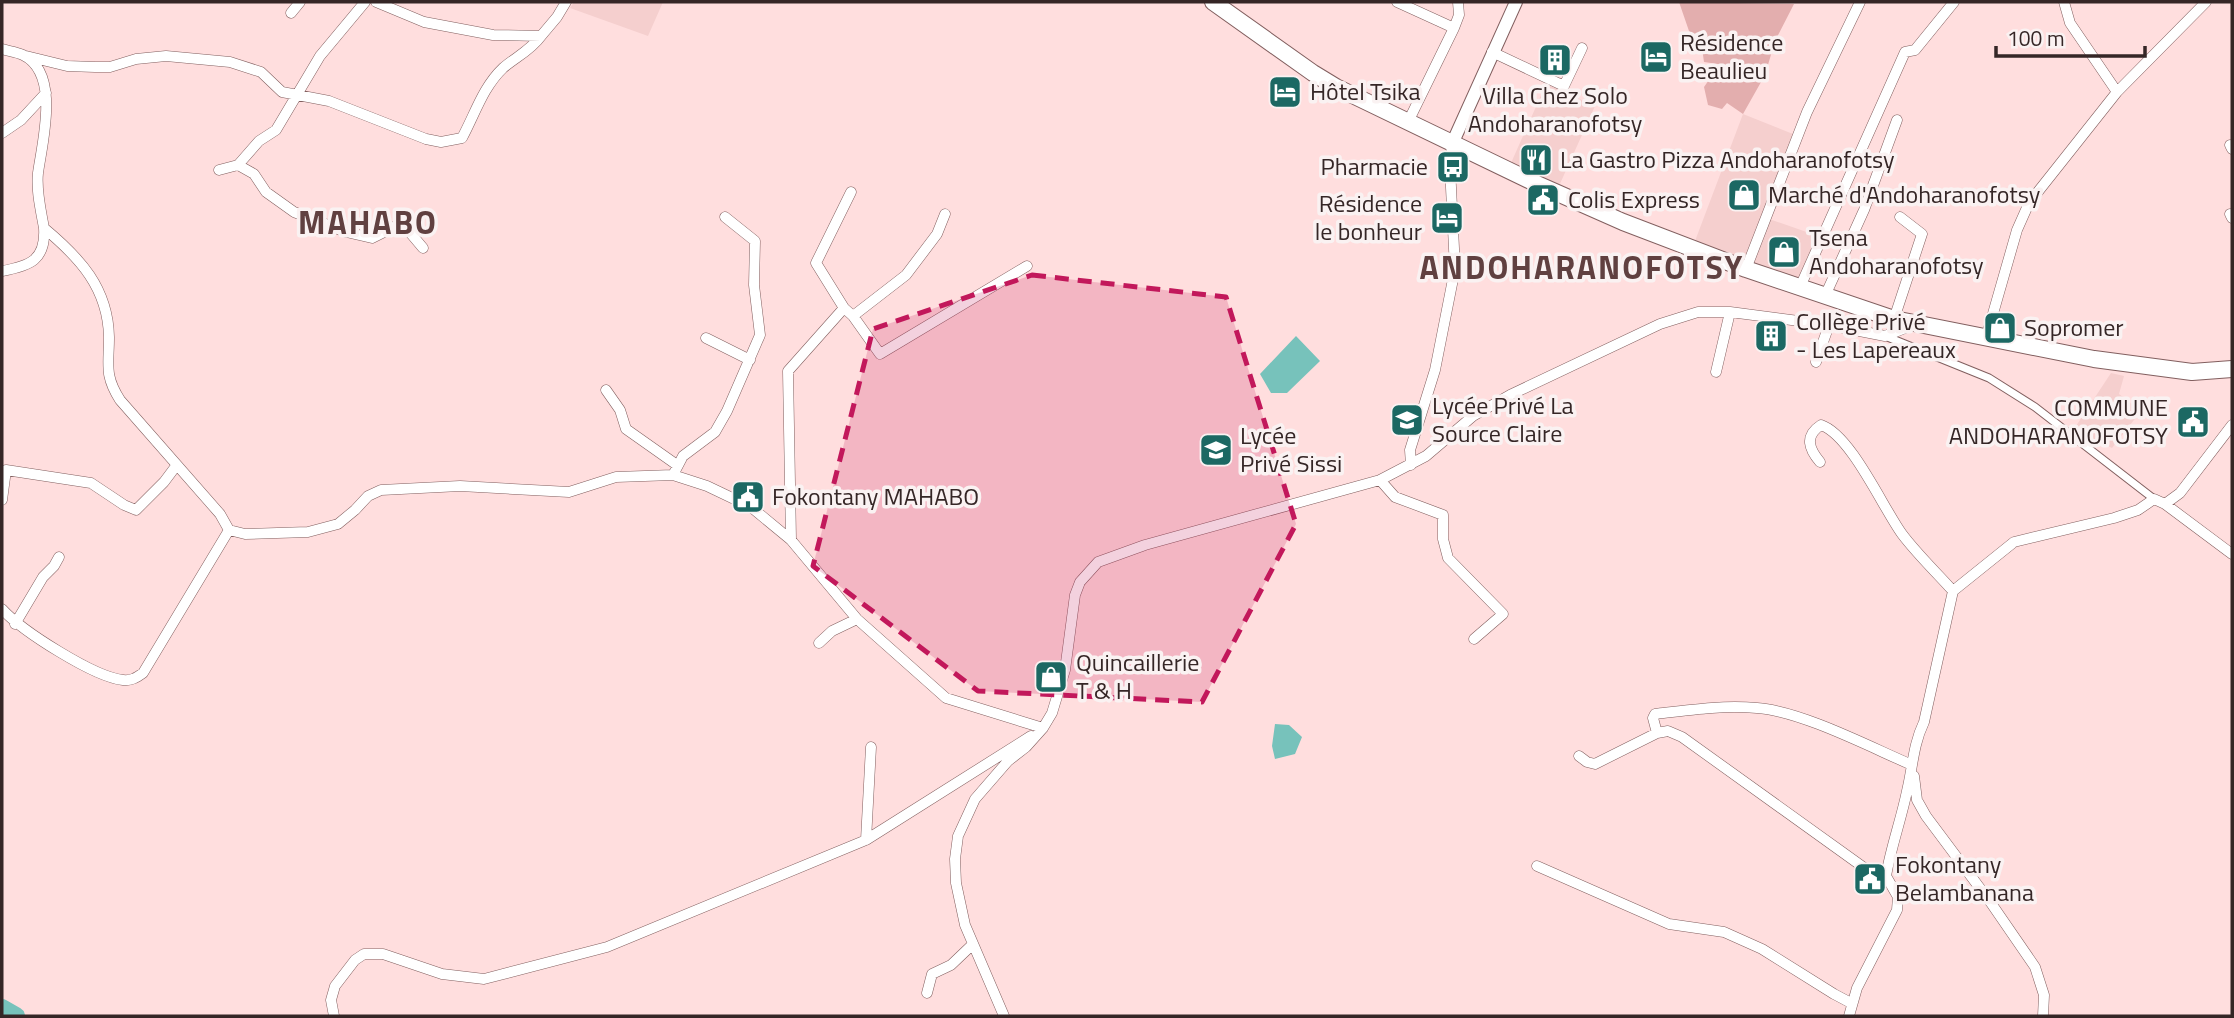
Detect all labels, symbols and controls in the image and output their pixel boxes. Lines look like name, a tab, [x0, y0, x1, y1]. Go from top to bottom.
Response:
scale bar	[1996, 14, 2145, 58]
text: 100 m	[2007, 22, 2064, 54]
place label: Résidence Beaulieu	[1680, 24, 1783, 88]
hotel icon: Résidence Beaulieu	[1637, 38, 1675, 76]
building icon: Villa Chez Solo Andoharanofotsy	[1536, 41, 1574, 79]
hotel icon: Hôtel Tsika	[1266, 73, 1304, 111]
place label: Hôtel Tsika	[1310, 73, 1420, 109]
place label: Villa Chez Solo Andoharanofotsy	[1468, 77, 1643, 141]
restaurant icon: La Gastro Pizza Andoharanofotsy	[1517, 141, 1555, 179]
place label: La Gastro Pizza Andoharanofotsy	[1560, 141, 1895, 177]
place label: Pharmacie	[1321, 148, 1428, 184]
bus stop icon: Pharmacie	[1434, 148, 1472, 186]
shop icon: Marché d'Andoharanofotsy	[1725, 176, 1763, 214]
place label: Marché d'Andoharanofotsy	[1768, 176, 2041, 212]
public building icon: Colis Express	[1524, 181, 1562, 219]
place label: Colis Express	[1568, 181, 1700, 217]
place label: Résidence le bonheur	[1315, 185, 1422, 249]
district label: MAHABO	[298, 198, 438, 246]
hotel icon: Résidence le bonheur	[1428, 199, 1466, 237]
place label: Tsena Andoharanofotsy	[1809, 219, 1984, 283]
shop icon: Tsena Andoharanofotsy	[1765, 233, 1803, 271]
district label: ANDOHARANOFOTSY	[1420, 243, 1744, 291]
place label: Collège Privé - Les Lapereaux	[1796, 303, 1956, 367]
shop icon: Sopromer	[1981, 309, 2019, 347]
place label: Sopromer	[2024, 309, 2124, 345]
building icon: Collège Privé - Les Lapereaux	[1752, 317, 1790, 355]
place label: Lycée Privé La Source Claire	[1432, 387, 1574, 451]
place label: COMMUNE ANDOHARANOFOTSY	[1949, 389, 2168, 453]
school or university icon: Lycée Privé La Source Claire	[1388, 401, 1426, 439]
public building icon: COMMUNE ANDOHARANOFOTSY	[2174, 403, 2212, 441]
place label: Lycée Privé Sissi	[1240, 417, 1342, 481]
school or university icon: Lycée Privé Sissi	[1197, 431, 1235, 469]
public building icon: Fokontany MAHABO	[729, 478, 767, 516]
place label: Fokontany MAHABO	[772, 478, 979, 514]
place label: Quincaillerie T & H	[1076, 644, 1199, 708]
shop icon: Quincaillerie T & H	[1032, 658, 1070, 696]
place label: Fokontany Belambanana	[1895, 846, 2034, 910]
public building icon: Fokontany Belambanana	[1851, 860, 1889, 898]

